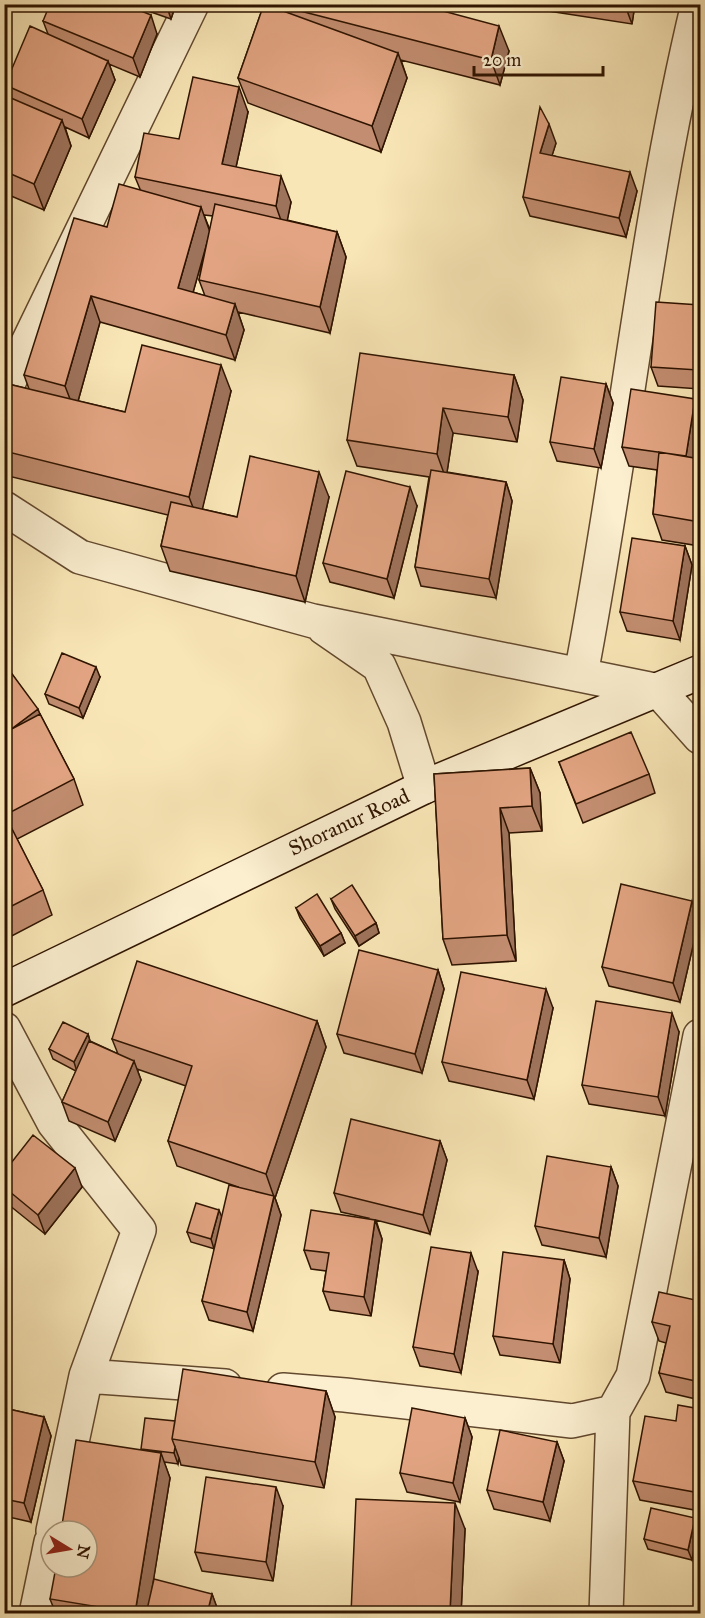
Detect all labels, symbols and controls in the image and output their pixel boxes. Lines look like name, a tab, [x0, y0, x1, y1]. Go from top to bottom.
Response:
scale bar	[474, 39, 603, 77]
text: 20 m	[483, 49, 521, 71]
street label: Shoranur Road	[284, 782, 414, 861]
north arrow	[39, 1519, 99, 1579]
text: N	[73, 1543, 94, 1561]

